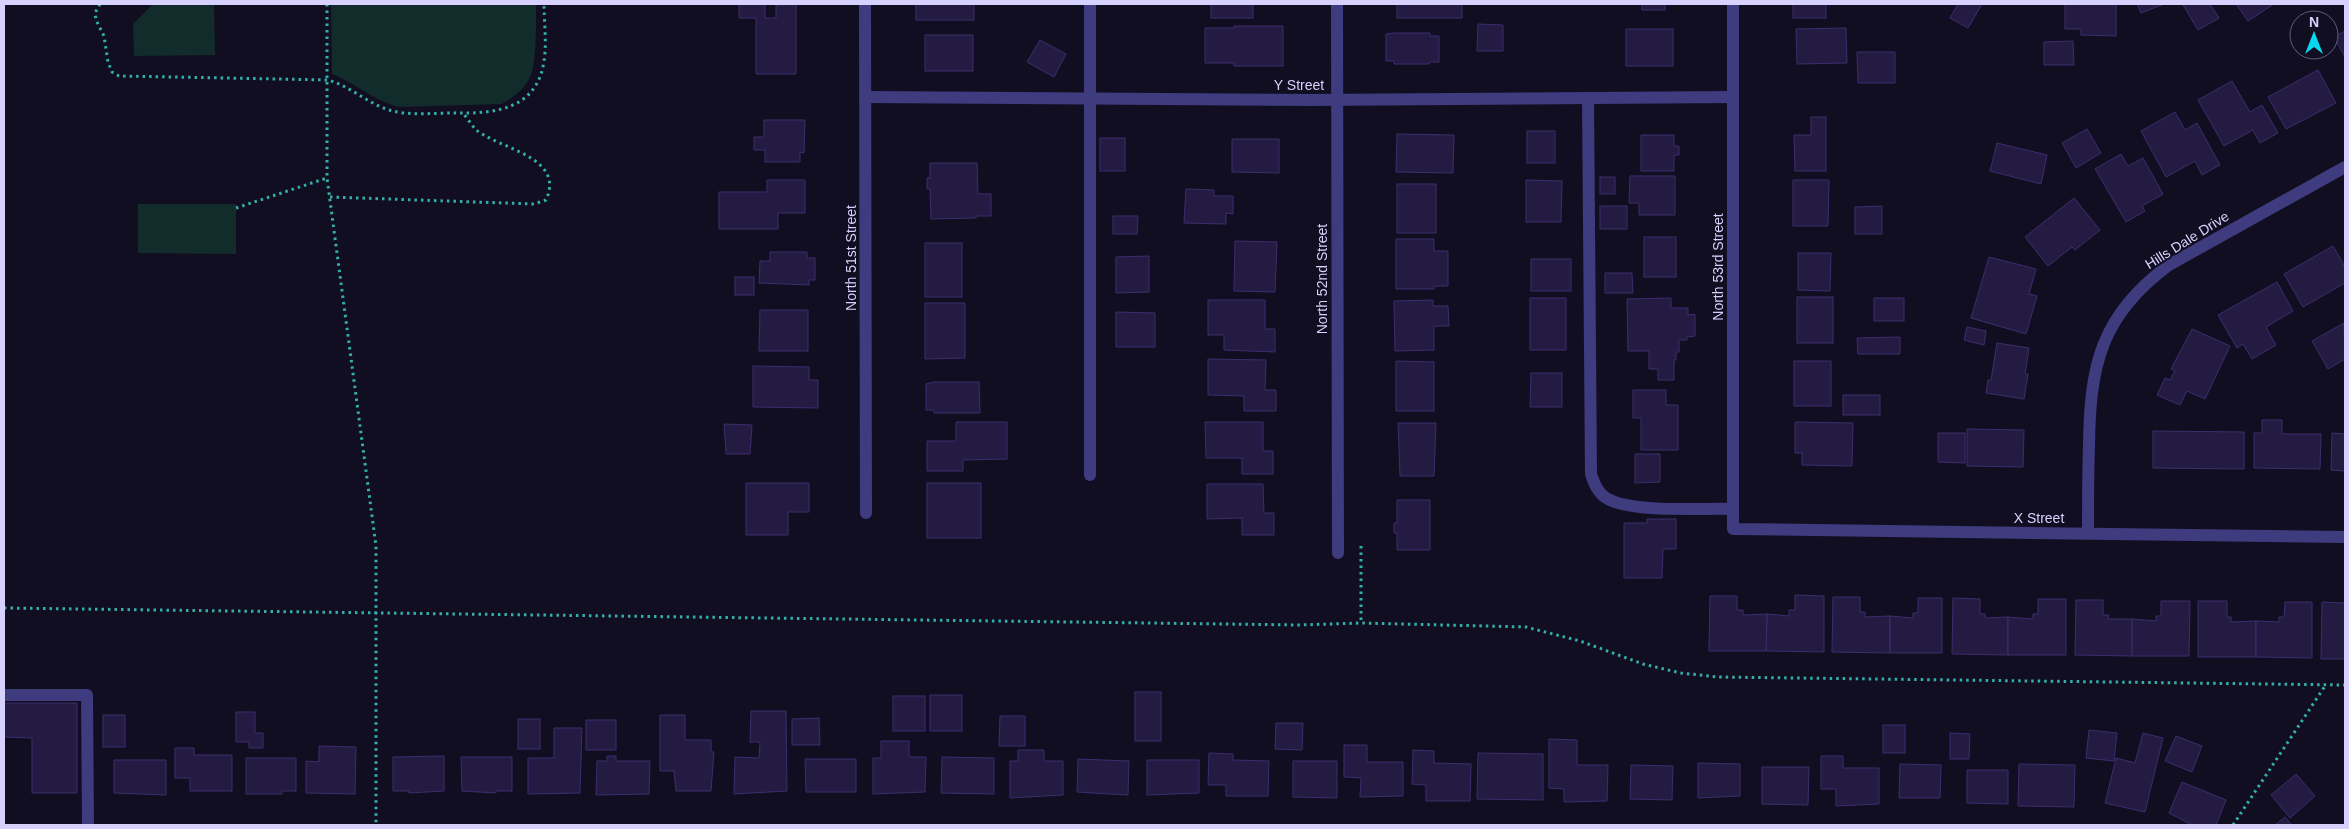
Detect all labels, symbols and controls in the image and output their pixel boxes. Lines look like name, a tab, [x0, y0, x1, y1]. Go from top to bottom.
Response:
north arrow	[2289, 10, 2339, 60]
text: N	[2309, 14, 2319, 30]
street label: Y Street	[1274, 77, 1324, 93]
street label: North 51st Street	[843, 205, 859, 311]
street label: Hills Dale Drive	[2142, 208, 2232, 272]
street label: North 53rd Street	[1710, 213, 1726, 321]
street label: North 52nd Street	[1314, 224, 1330, 334]
street label: X Street	[2014, 510, 2064, 526]

